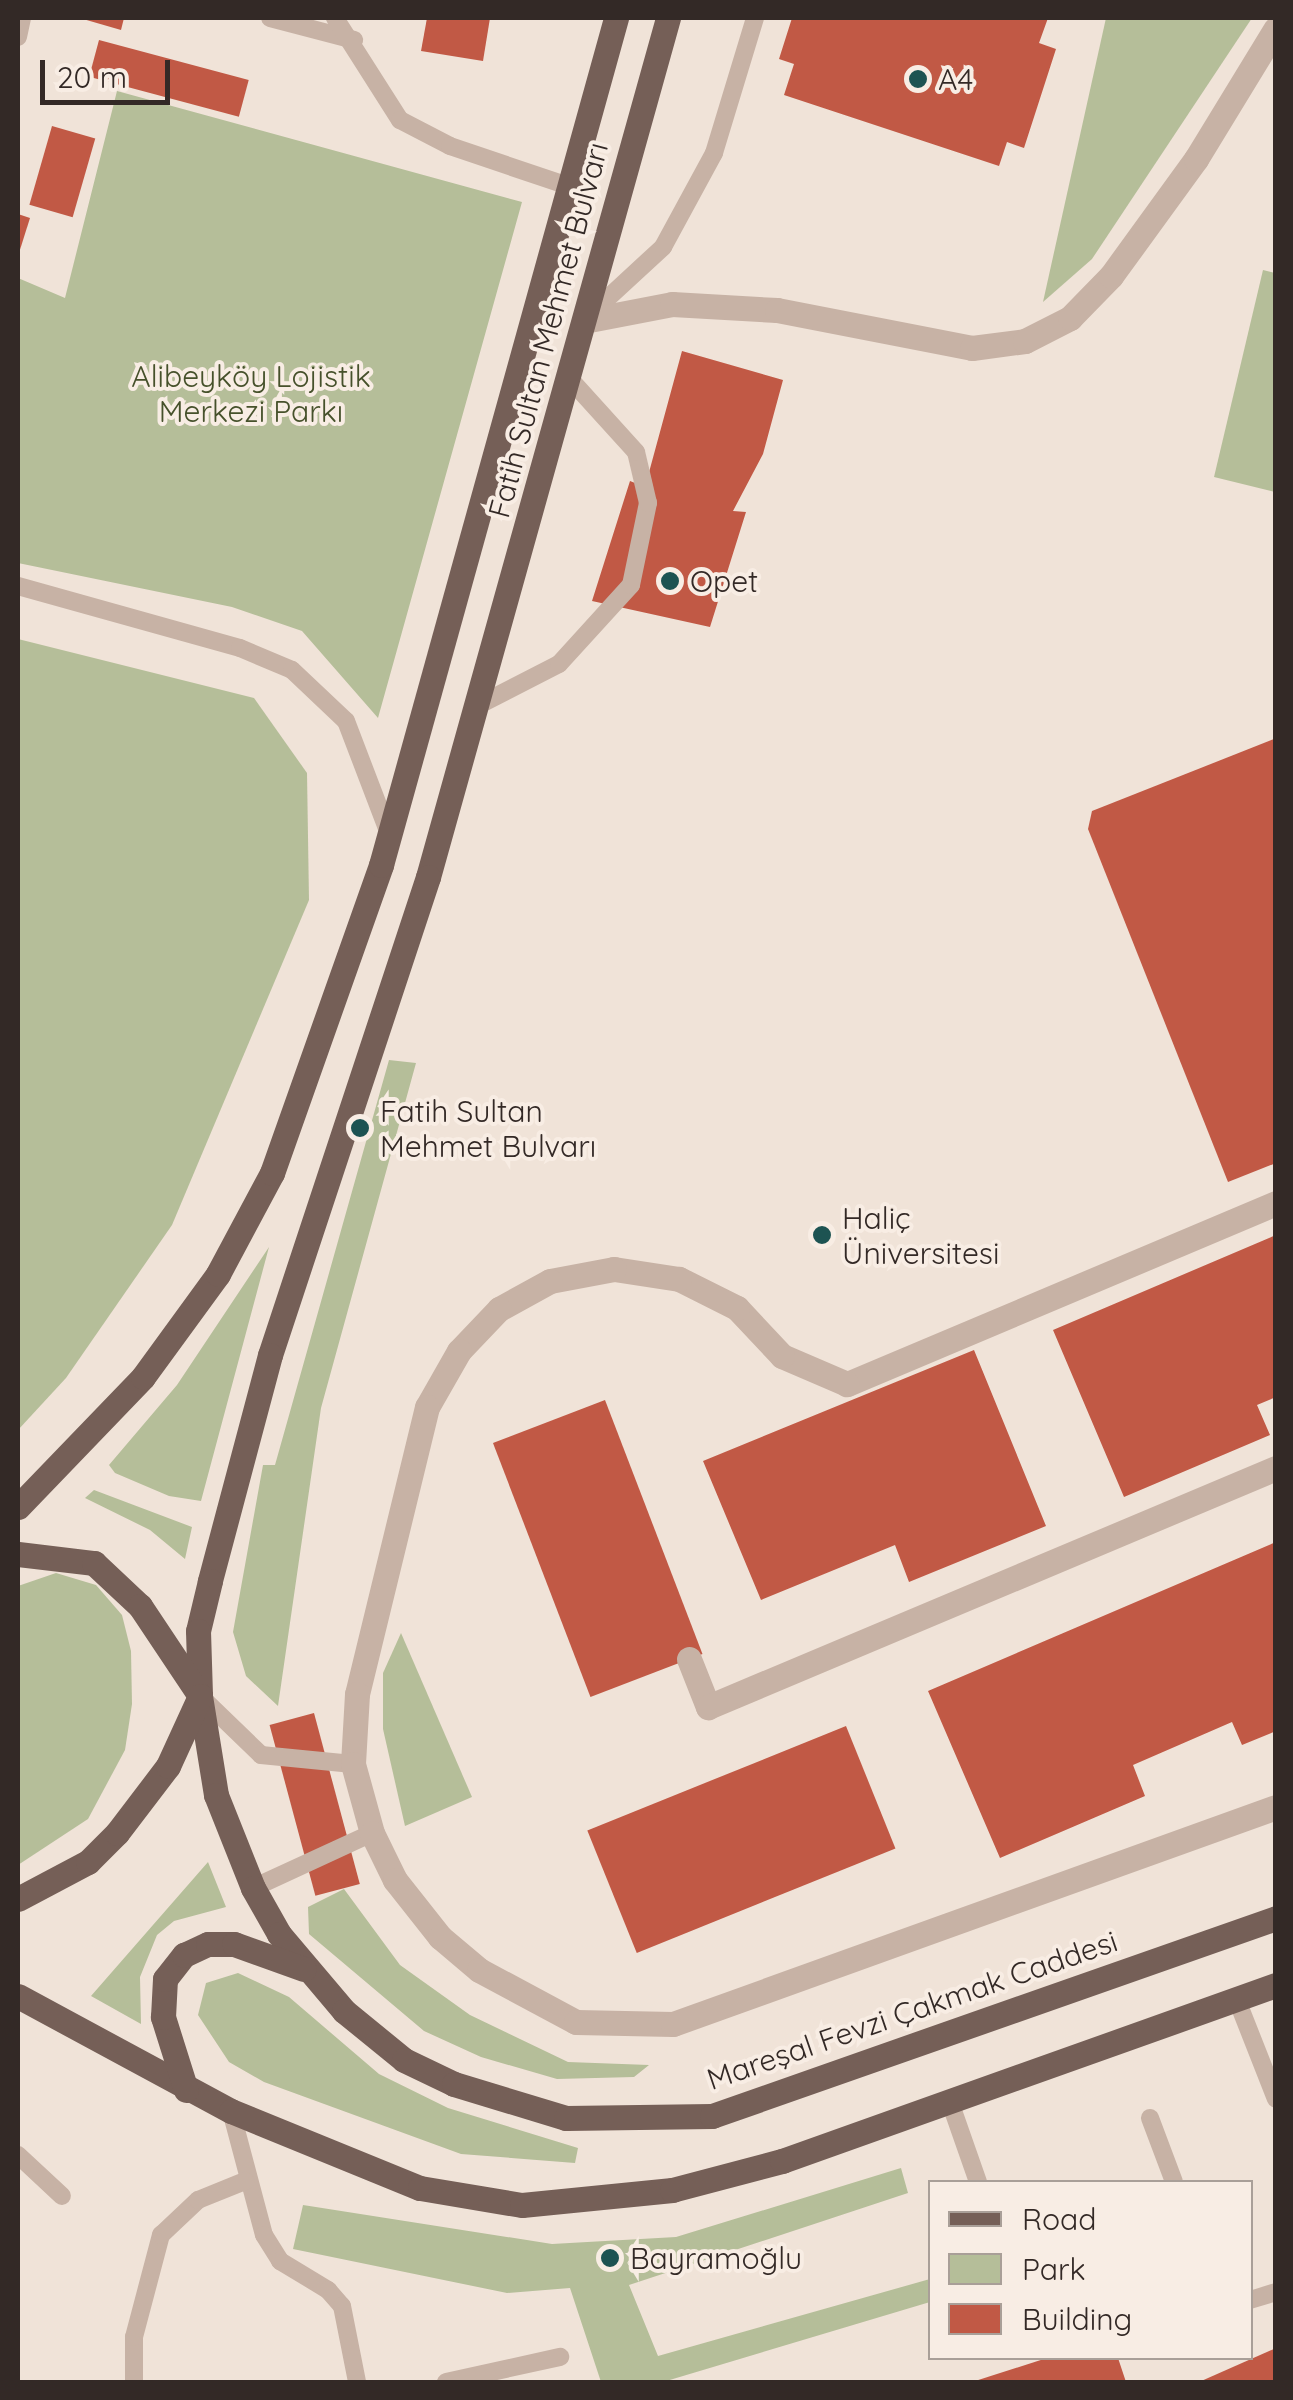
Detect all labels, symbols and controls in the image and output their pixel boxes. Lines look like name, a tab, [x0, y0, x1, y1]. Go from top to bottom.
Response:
scale bar	[45, 40, 175, 102]
text: 20 m	[57, 58, 127, 96]
place label: A4	[938, 61, 973, 97]
marker: A4	[907, 68, 929, 90]
street label: Fatih Sultan Mehmet Bulvarı	[481, 138, 615, 522]
park label: Alibeyköy Lojistik Merkezi Parkı	[131, 358, 371, 428]
place label: Opet	[690, 563, 758, 599]
marker: Opet	[659, 570, 681, 592]
place label: Fatih Sultan Mehmet Bulvarı	[380, 1093, 596, 1164]
marker: Fatih Sultan Mehmet Bulvarı	[349, 1117, 371, 1139]
place label: Haliç Üniversitesi	[842, 1200, 999, 1270]
marker: Haliç Üniversitesi	[811, 1224, 833, 1246]
street label: Mareşal Fevzi Çakmak Caddesi	[702, 1923, 1122, 2097]
legend	[928, 2180, 1253, 2360]
text: Road	[1022, 2200, 1096, 2238]
place label: Bayramoğlu	[630, 2240, 802, 2276]
marker: Bayramoğlu	[599, 2247, 621, 2269]
text: Park	[1022, 2250, 1086, 2288]
text: Building	[1022, 2300, 1132, 2338]

